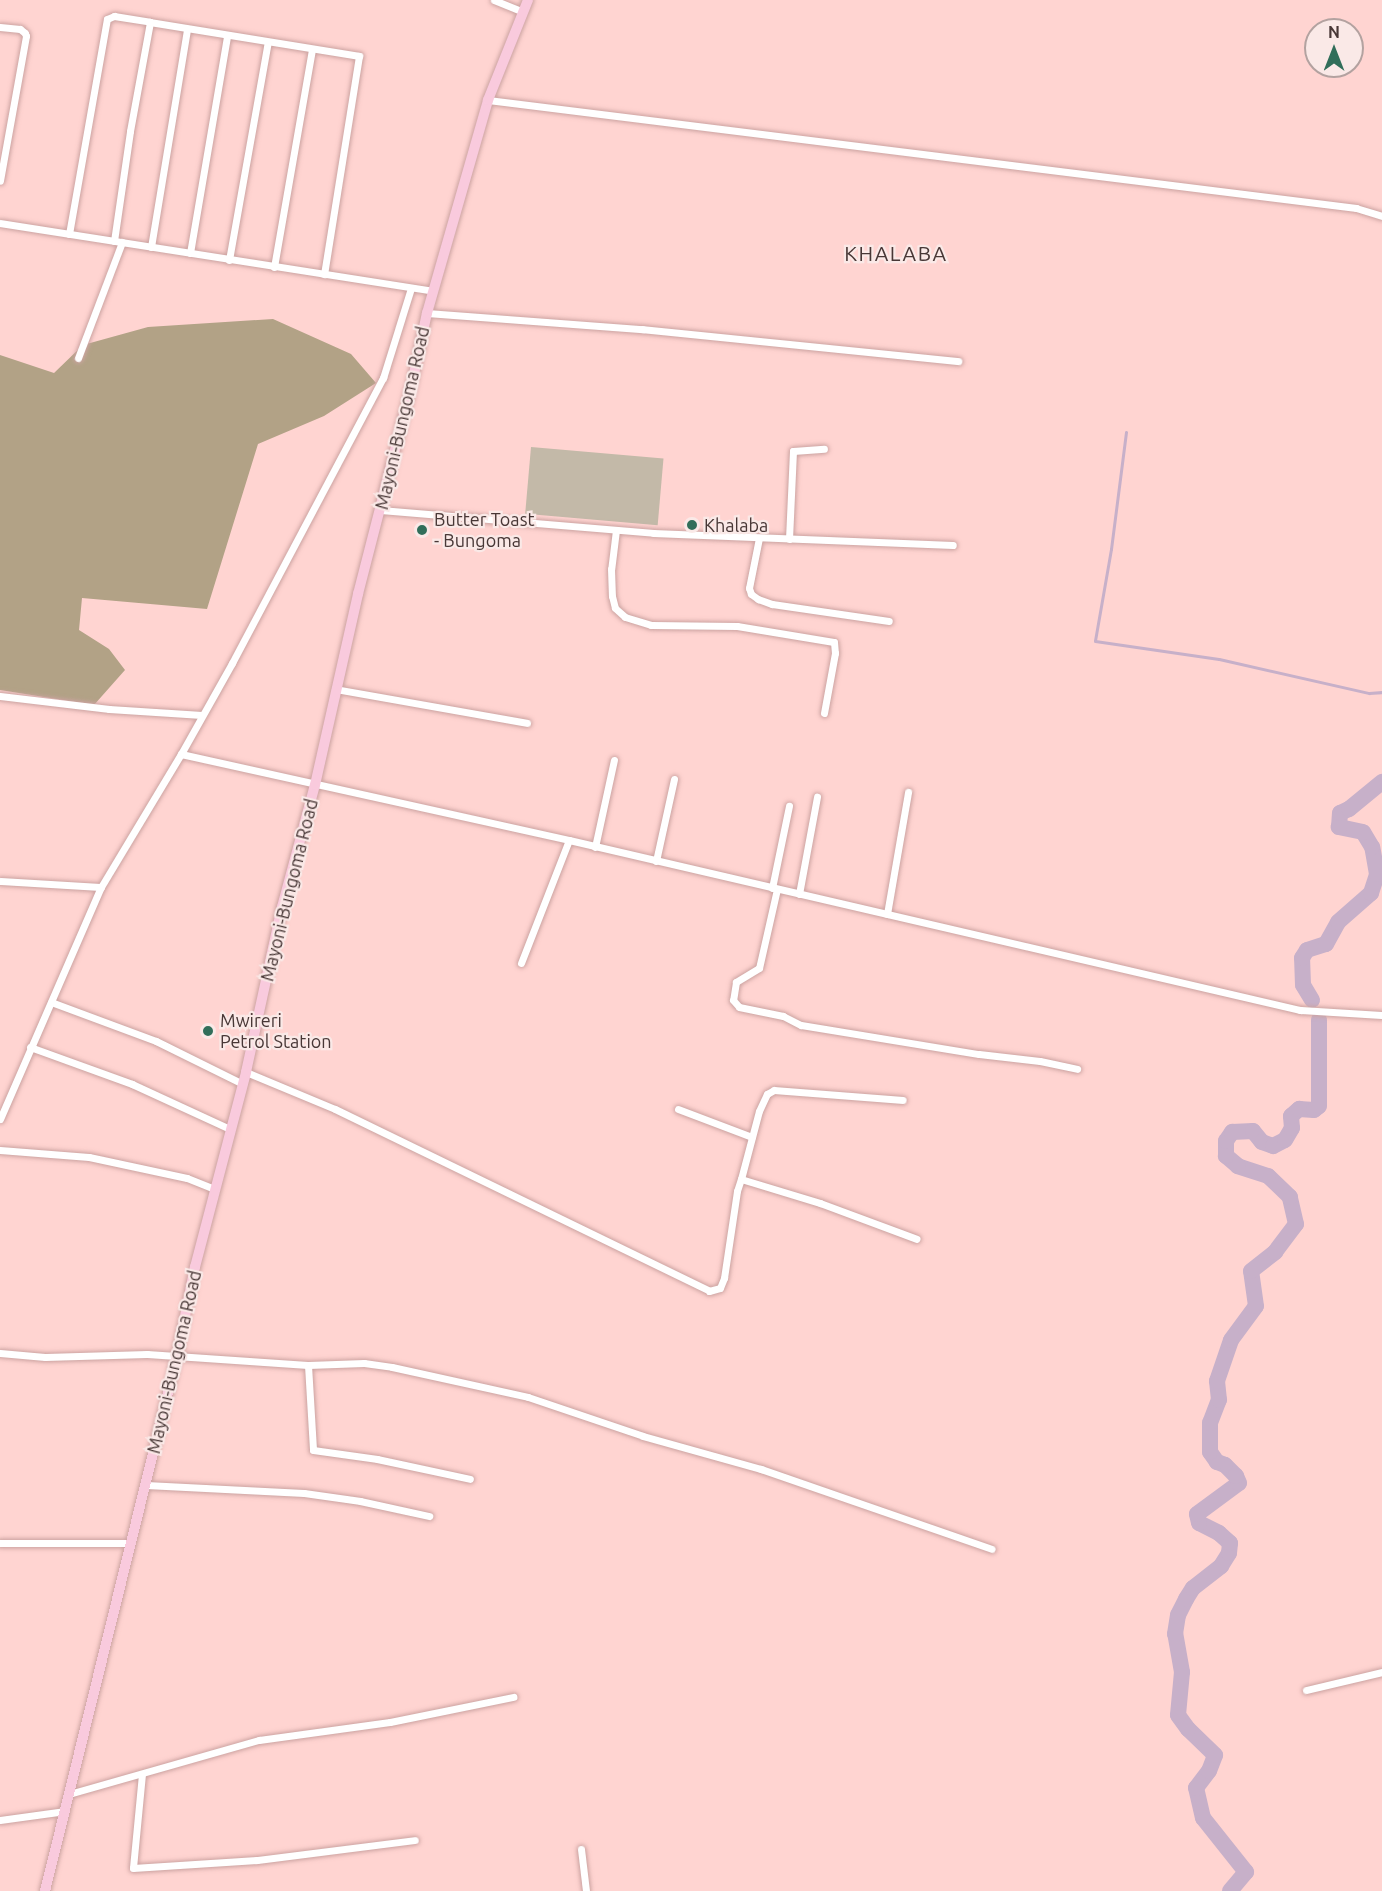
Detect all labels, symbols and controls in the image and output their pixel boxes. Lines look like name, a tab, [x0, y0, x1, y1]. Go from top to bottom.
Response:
north arrow	[1304, 18, 1364, 78]
text: N	[1328, 23, 1340, 41]
district label: KHALABA	[844, 240, 948, 266]
street label: Mayoni-Bungoma Road	[370, 324, 434, 512]
place label: Butter Toast - Bungoma	[434, 509, 535, 552]
place label: Khalaba	[704, 514, 768, 536]
marker: Khalaba	[685, 518, 699, 532]
marker: Butter Toast - Bungoma	[415, 523, 429, 537]
street label: Mayoni-Bungoma Road	[256, 797, 322, 983]
place label: Mwireri Petrol Station	[220, 1010, 332, 1052]
marker: Mwireri Petrol Station	[201, 1024, 215, 1038]
street label: Mayoni-Bungoma Road	[142, 1268, 206, 1456]

